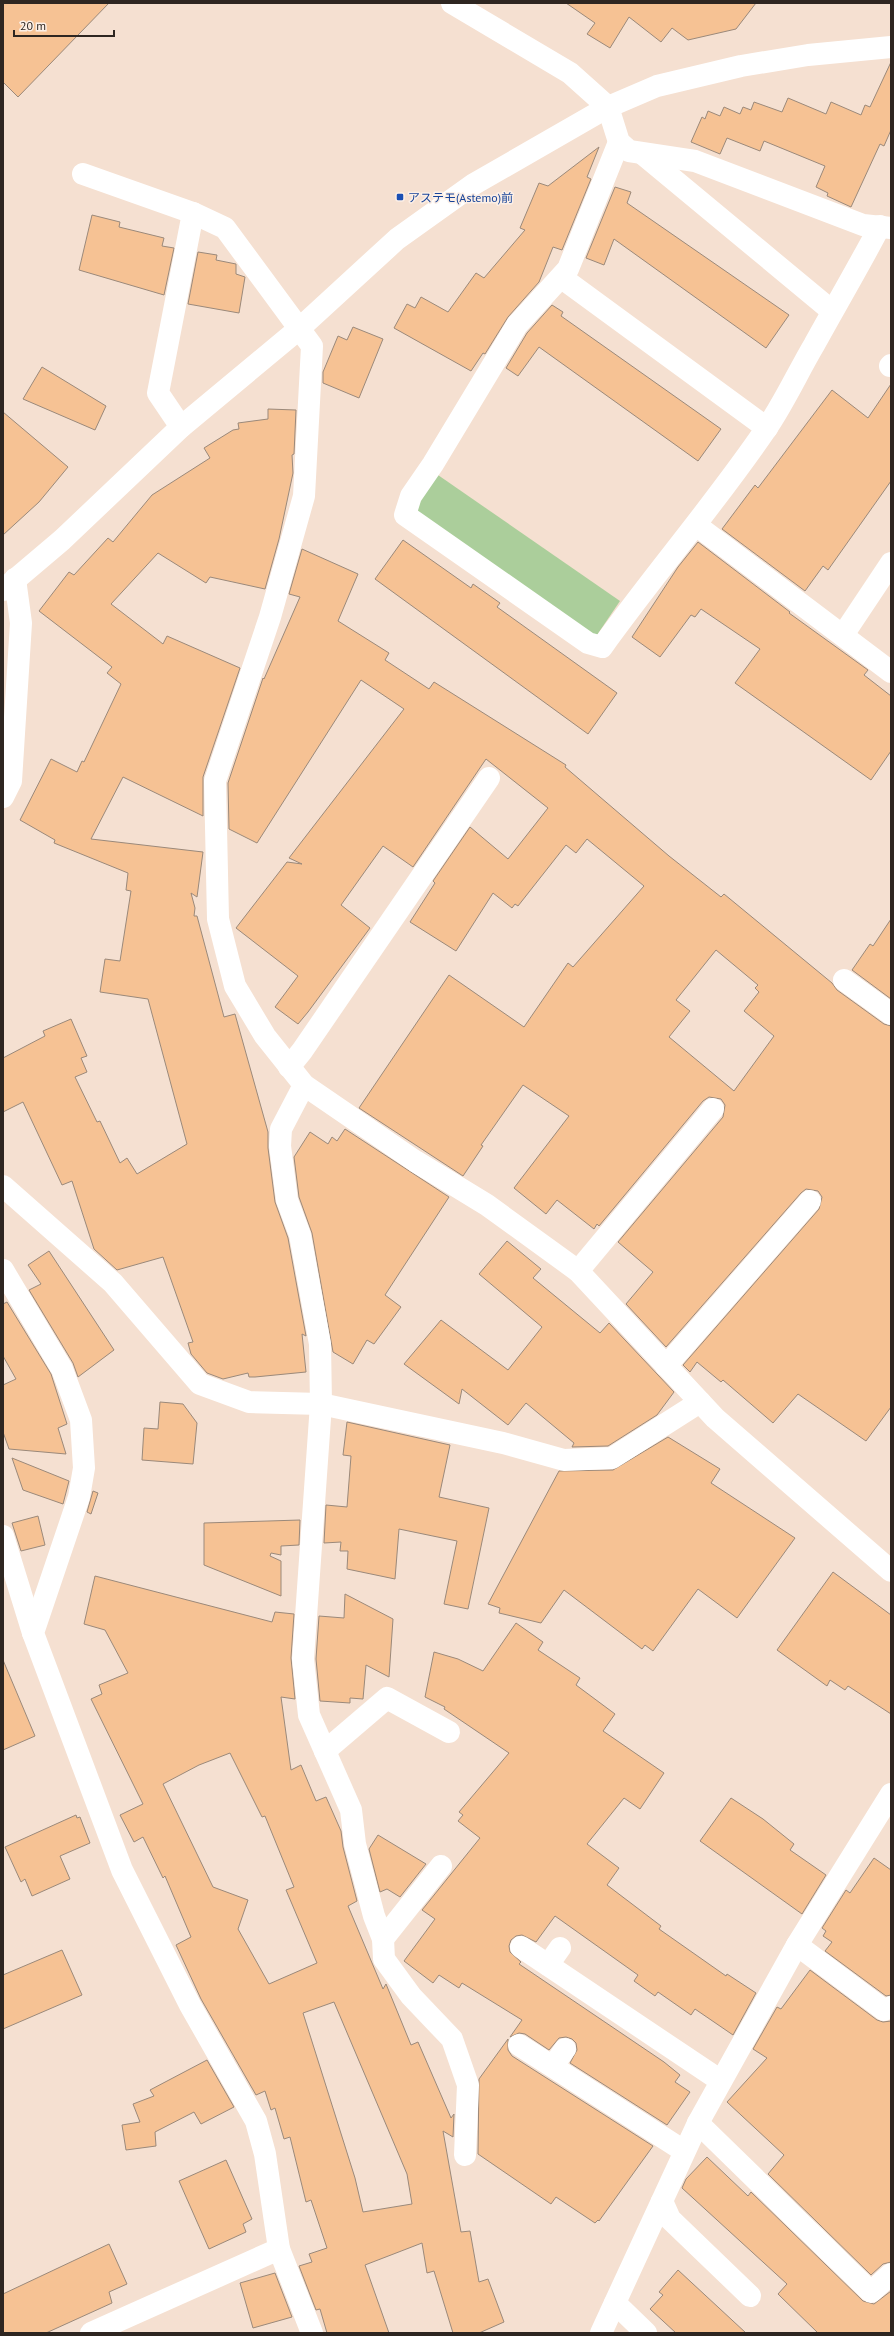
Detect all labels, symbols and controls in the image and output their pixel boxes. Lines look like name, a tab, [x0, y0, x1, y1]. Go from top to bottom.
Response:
scale bar	[14, 12, 114, 38]
text: 20 m	[20, 18, 46, 33]
place label: アステモ(Astemo)前	[408, 190, 513, 205]
marker: アステモ(Astemo)前	[395, 192, 405, 202]

